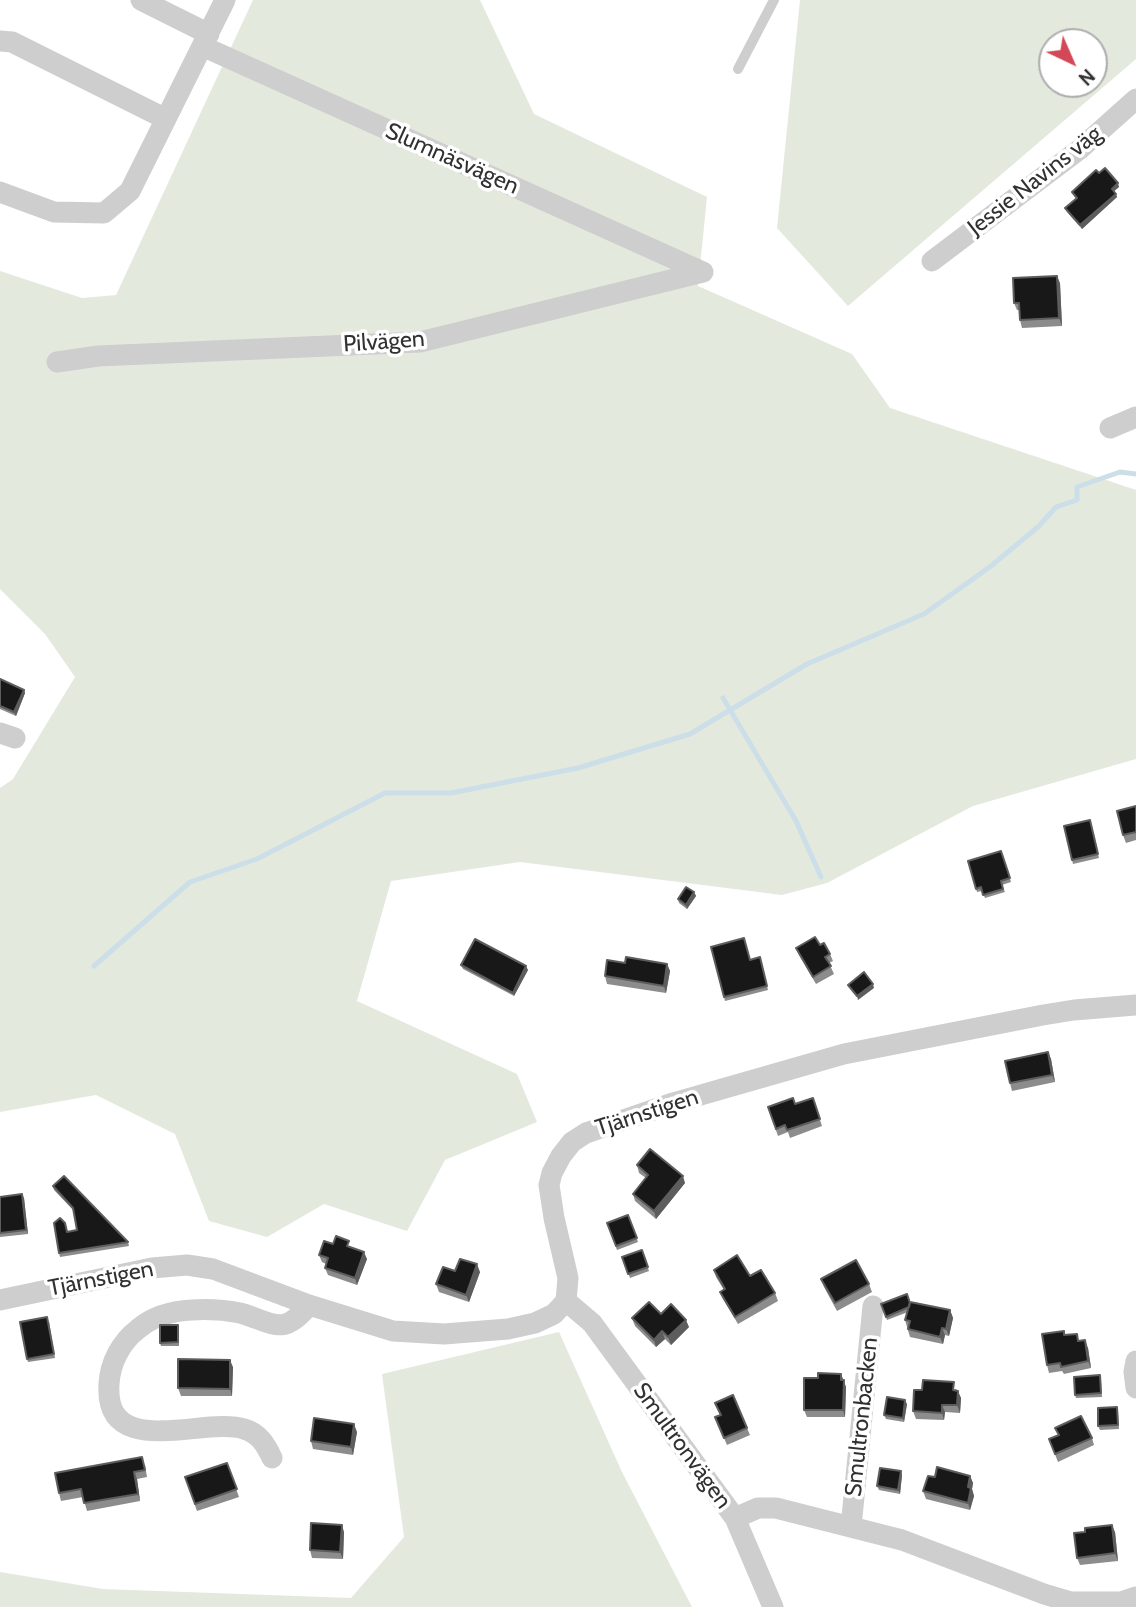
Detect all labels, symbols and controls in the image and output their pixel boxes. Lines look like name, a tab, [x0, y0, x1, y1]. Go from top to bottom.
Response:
north arrow	[1038, 28, 1108, 98]
text: N	[1074, 64, 1099, 90]
street label: Slumnäsvägen	[381, 117, 523, 201]
street label: Jessie Navins väg	[963, 120, 1107, 242]
street label: Pilvägen	[342, 325, 426, 359]
street label: Tjärnstigen	[592, 1083, 702, 1143]
street label: Tjärnstigen	[46, 1255, 156, 1303]
street label: Smultronbacken	[840, 1336, 884, 1498]
street label: Smultronvägen	[627, 1378, 737, 1514]

